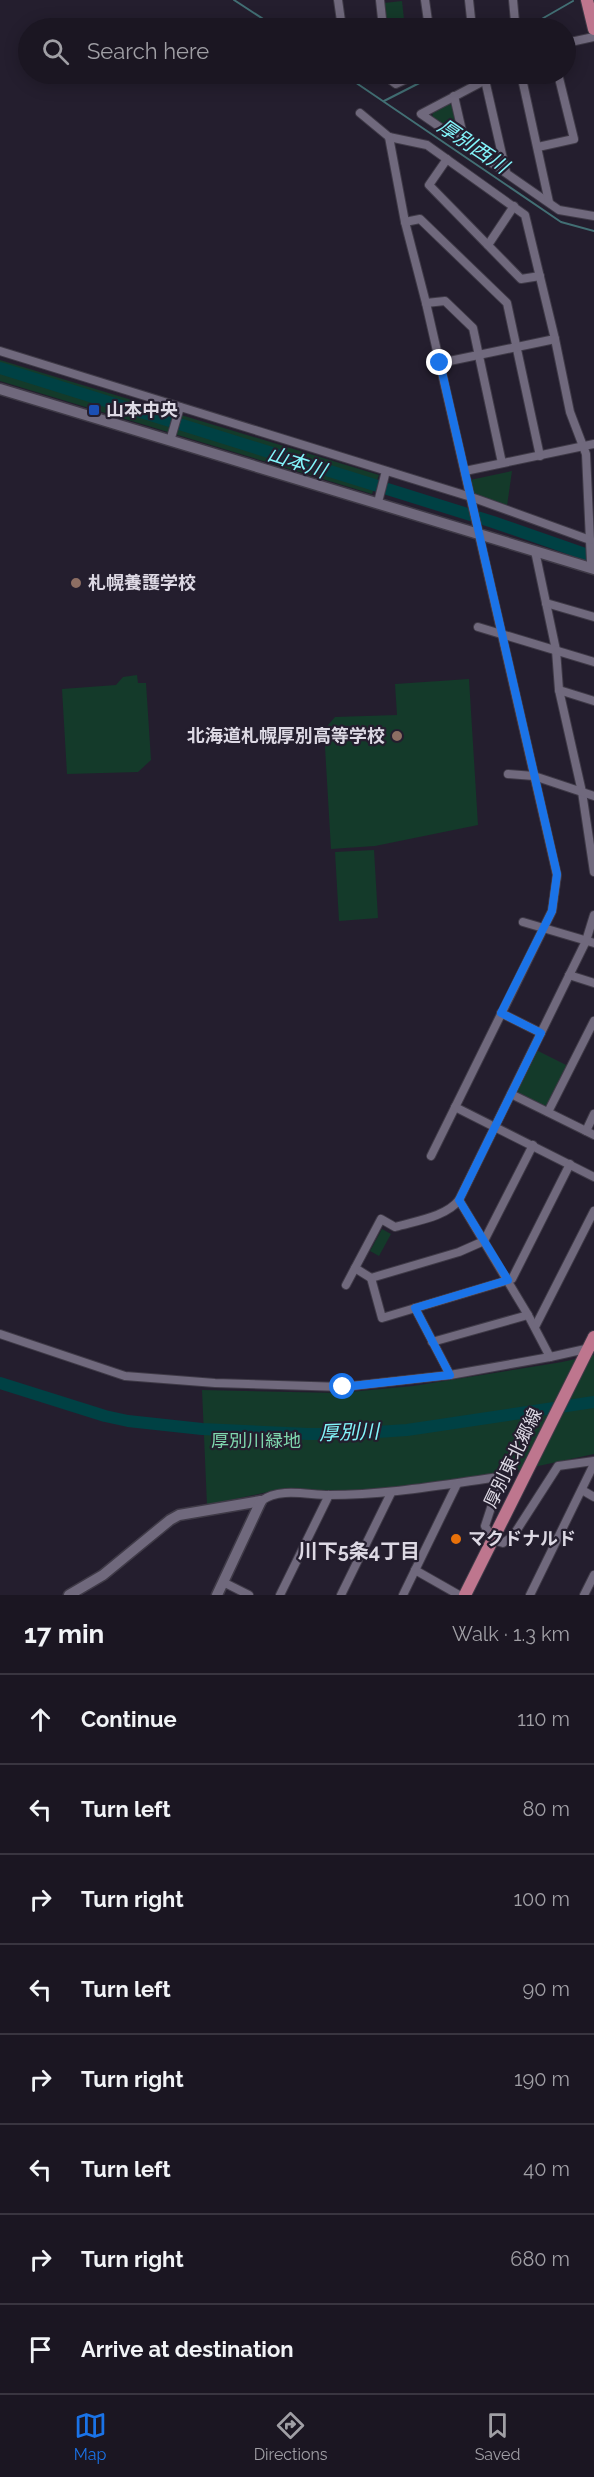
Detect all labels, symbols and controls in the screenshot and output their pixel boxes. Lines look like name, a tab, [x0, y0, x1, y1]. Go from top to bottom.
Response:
search box	[18, 18, 576, 84]
icon: search	[39, 35, 72, 68]
text: Search here	[87, 38, 209, 64]
water label: 厚別西川	[433, 114, 515, 179]
route end	[426, 349, 452, 375]
place label: 山本中央	[106, 399, 178, 420]
marker: 山本中央	[87, 403, 101, 417]
water label: 山本川	[265, 441, 331, 483]
place label: 札幌養護学校	[88, 572, 196, 593]
marker: 札幌養護学校	[69, 576, 83, 590]
place label: 北海道札幌厚別高等学校	[187, 725, 385, 746]
marker: 北海道札幌厚別高等学校	[390, 729, 404, 743]
route start	[329, 1373, 355, 1399]
street label: 厚別東北郷線	[479, 1405, 546, 1511]
water label: 厚別川	[319, 1419, 381, 1445]
park label: 厚別川緑地	[211, 1430, 301, 1451]
place label: マクドナルド	[468, 1528, 576, 1549]
marker: マクドナルド	[449, 1532, 463, 1546]
district label: 川下5条4丁目	[298, 1539, 420, 1563]
text: 17 min	[24, 1619, 104, 1649]
text: Walk · 1.3 km	[452, 1622, 570, 1646]
icon: ahead	[24, 1703, 57, 1736]
text: Continue	[81, 1706, 177, 1732]
text: 110 m	[517, 1707, 570, 1731]
icon: left	[24, 1793, 57, 1826]
text: Turn left	[81, 1796, 171, 1822]
text: 80 m	[522, 1797, 570, 1821]
icon: right	[24, 1883, 57, 1916]
text: Turn right	[81, 1886, 184, 1912]
text: 100 m	[513, 1887, 570, 1911]
icon: left	[24, 1973, 57, 2006]
text: Turn left	[81, 1976, 171, 2002]
text: 90 m	[523, 1977, 570, 2001]
icon: right	[24, 2063, 57, 2096]
text: Turn right	[81, 2066, 184, 2092]
text: 190 m	[514, 2067, 570, 2091]
icon: left	[24, 2153, 57, 2186]
text: Turn left	[81, 2156, 171, 2182]
text: 40 m	[523, 2157, 570, 2181]
icon: right	[24, 2243, 57, 2276]
text: Turn right	[81, 2246, 184, 2272]
text: 680 m	[510, 2247, 570, 2271]
icon: arrive	[24, 2333, 57, 2366]
text: Arrive at destination	[81, 2336, 294, 2362]
tab: Map	[74, 2409, 107, 2464]
tab: Directions	[254, 2409, 328, 2464]
tab: Saved	[475, 2409, 520, 2464]

